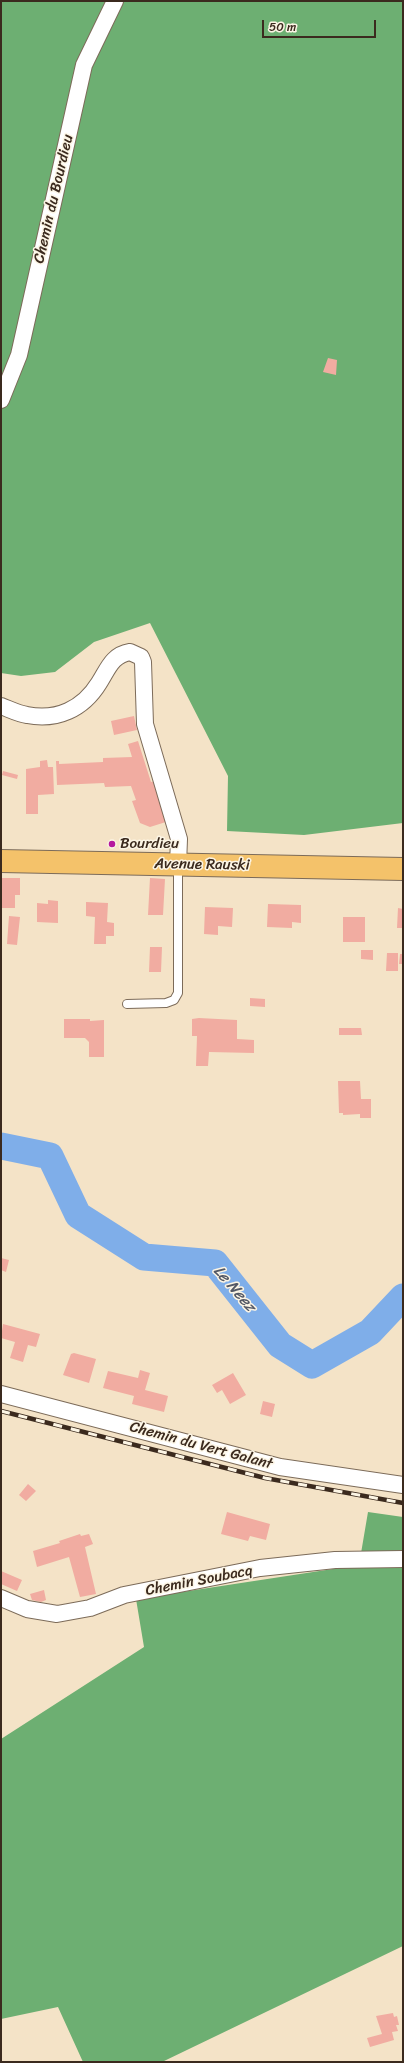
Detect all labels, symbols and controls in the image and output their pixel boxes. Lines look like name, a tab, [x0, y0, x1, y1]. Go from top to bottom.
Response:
scale bar	[264, 12, 378, 38]
text: 50 m	[269, 16, 296, 38]
street label: Chemin du Bourdieu	[30, 133, 78, 265]
place label: Bourdieu	[120, 835, 179, 853]
marker: Bourdieu	[107, 839, 117, 849]
street label: Avenue Rauski	[154, 855, 250, 875]
water label: Le Neez	[209, 1262, 259, 1316]
street label: Chemin du Vert Galant	[128, 1418, 274, 1474]
street label: Chemin Soubacq	[144, 1562, 254, 1600]

